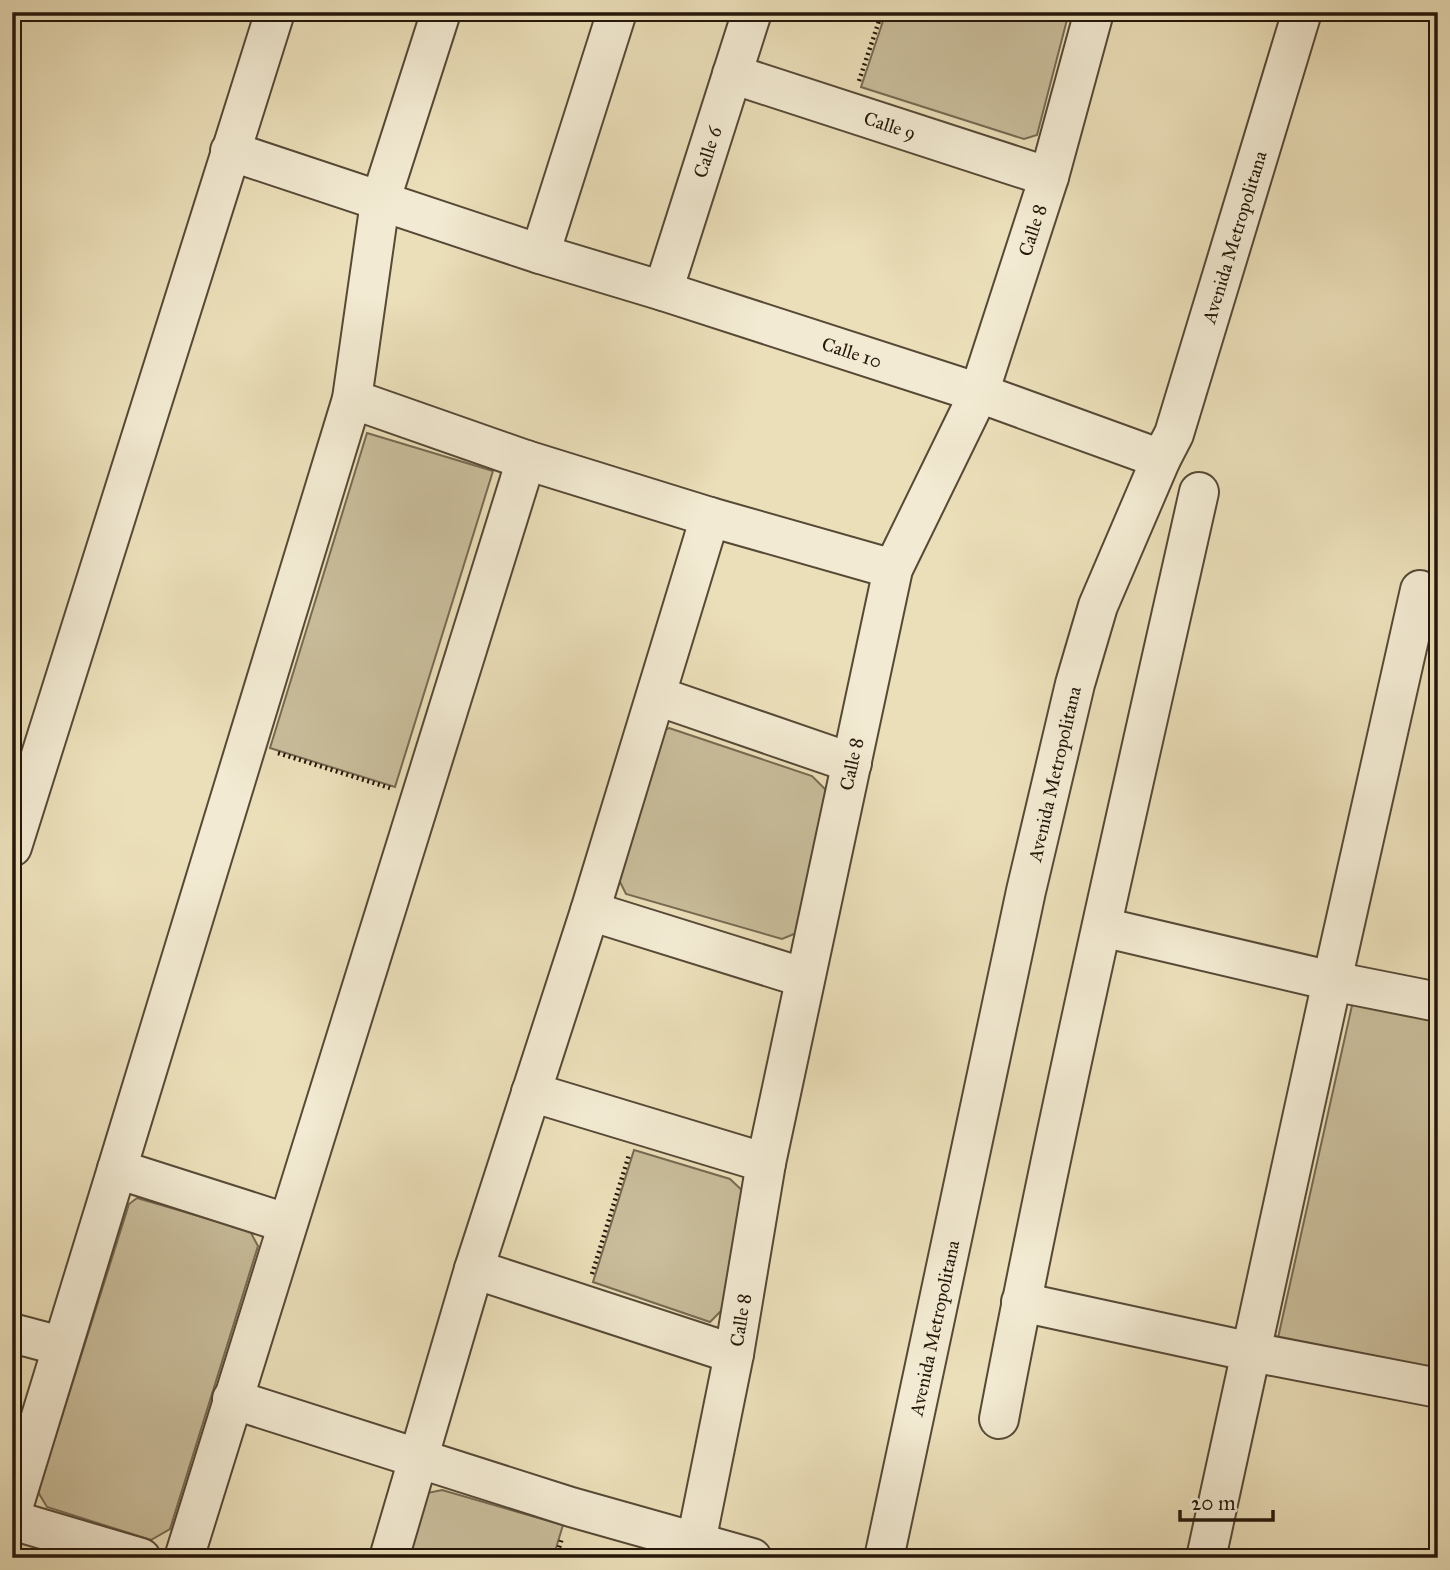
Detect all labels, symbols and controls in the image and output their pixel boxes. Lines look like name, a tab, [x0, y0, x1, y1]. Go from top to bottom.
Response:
street label: Calle 9	[861, 106, 919, 145]
street label: Calle 6	[688, 122, 727, 181]
street label: Avenida Metropolitana	[1197, 147, 1272, 327]
street label: Calle 8	[1013, 201, 1052, 259]
street label: Calle 10	[819, 332, 885, 373]
street label: Avenida Metropolitana	[1023, 683, 1086, 865]
street label: Calle 8	[835, 736, 868, 793]
street label: Avenida Metropolitana	[904, 1237, 965, 1419]
street label: Calle 8	[725, 1292, 756, 1348]
scale bar	[1180, 1479, 1273, 1523]
text: 20 m	[1191, 1490, 1236, 1516]

